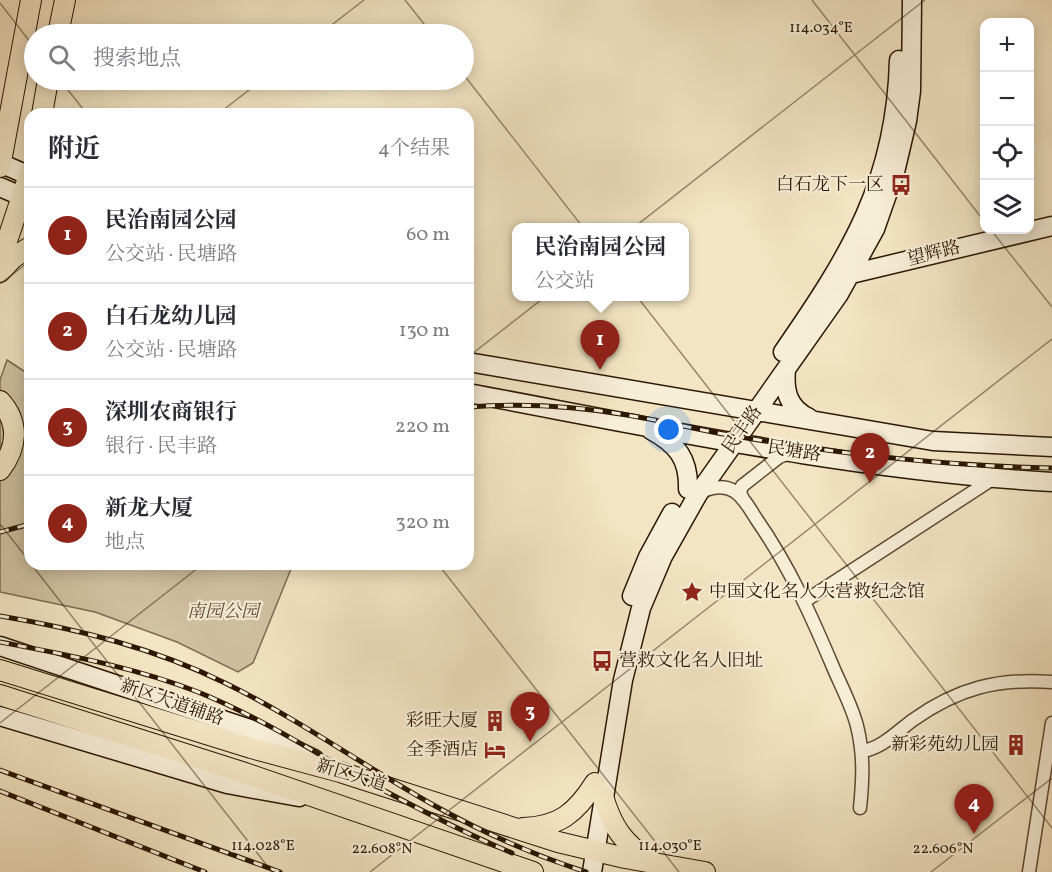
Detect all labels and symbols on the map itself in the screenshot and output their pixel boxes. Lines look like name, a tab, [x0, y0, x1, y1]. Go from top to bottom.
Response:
text: 114.034°E	[789, 18, 853, 39]
place label: 白石龙下一区	[776, 173, 884, 198]
bus stop icon: 白石龙下一区	[889, 173, 913, 197]
street label: 望辉路	[905, 235, 963, 273]
pin: 1	[580, 320, 620, 370]
street label: 民丰路	[717, 401, 769, 459]
your location	[654, 415, 683, 444]
pin: 2	[850, 434, 890, 483]
street label: 民塘路	[765, 435, 823, 469]
place icon: 中国文化名人大营救纪念馆	[680, 580, 704, 604]
place label: 中国文化名人大营救纪念馆	[709, 580, 925, 605]
park label: 南园公园	[187, 600, 262, 625]
bus stop icon: 营救文化名人旧址	[590, 649, 614, 673]
place label: 营救文化名人旧址	[619, 649, 763, 674]
street label: 新区大道辅路	[117, 674, 227, 732]
pin: 3	[510, 692, 550, 742]
place label: 彩旺大厦	[406, 709, 478, 734]
building icon: 彩旺大厦	[483, 709, 507, 733]
place label: 新彩苑幼儿园	[891, 733, 999, 758]
building icon: 新彩苑幼儿园	[1004, 733, 1028, 757]
place label: 全季酒店	[406, 738, 478, 763]
hotel icon: 全季酒店	[483, 738, 507, 762]
street label: 新区大道	[313, 754, 389, 798]
pin: 4	[954, 784, 994, 834]
text: 114.028°E	[231, 836, 295, 857]
text: 114.030°E	[638, 836, 702, 857]
text: 22.608°N	[352, 839, 412, 860]
text: 22.606°N	[913, 839, 973, 860]

